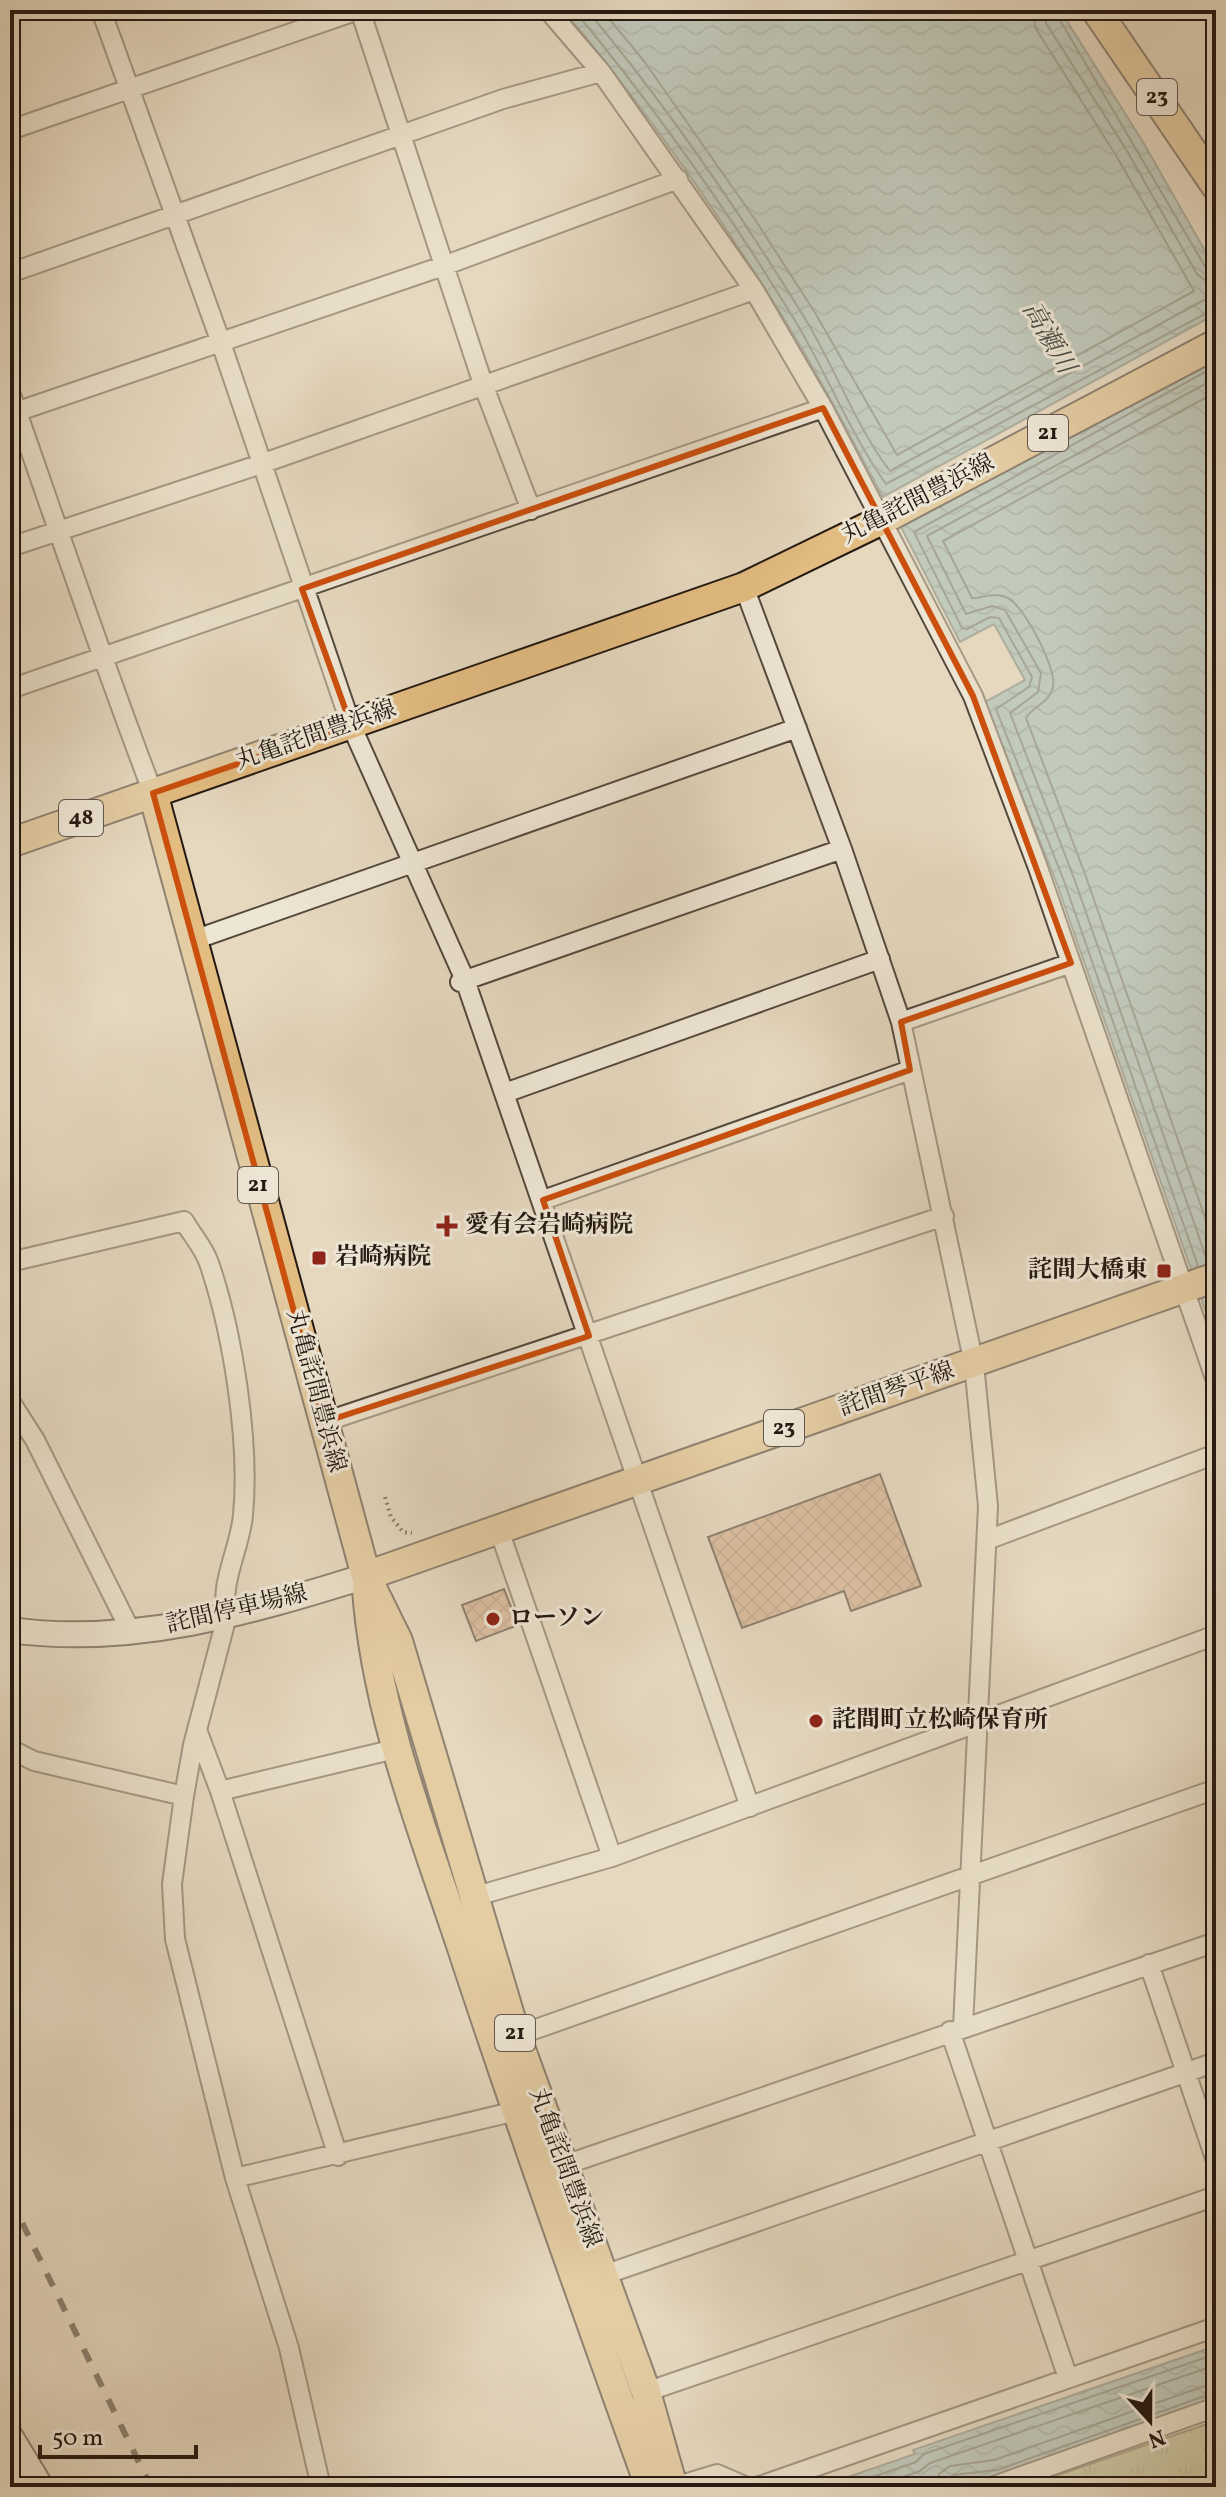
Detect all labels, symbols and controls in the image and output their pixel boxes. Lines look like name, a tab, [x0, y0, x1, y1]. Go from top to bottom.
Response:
road number: 23	[1137, 79, 1177, 115]
water label: 高瀬川	[1013, 295, 1085, 383]
road number: 21	[1028, 415, 1068, 451]
street label: 丸亀詫間豊浜線	[835, 447, 1001, 553]
street label: 丸亀詫間豊浜線	[231, 693, 401, 779]
road number: 48	[59, 800, 103, 836]
road number: 21	[238, 1167, 278, 1203]
place label: 愛有会岩崎病院	[465, 1209, 633, 1243]
marker: 愛有会岩崎病院	[436, 1215, 458, 1237]
place label: 岩崎病院	[335, 1241, 431, 1275]
marker: 岩崎病院	[310, 1249, 328, 1267]
place label: 詫間大橋東	[1028, 1254, 1148, 1288]
marker: 詫間大橋東	[1155, 1262, 1173, 1280]
street label: 丸亀詫間豊浜線	[277, 1305, 353, 1477]
street label: 詫間琴平線	[835, 1354, 959, 1426]
road number: 23	[764, 1410, 804, 1446]
street label: 詫間停車場線	[163, 1577, 311, 1643]
place label: ローソン	[509, 1602, 604, 1636]
marker: ローソン	[484, 1610, 502, 1628]
place label: 詫間町立松崎保育所	[832, 1704, 1048, 1738]
marker: 詫間町立松崎保育所	[807, 1712, 825, 1730]
road number: 21	[495, 2015, 535, 2051]
street label: 丸亀詫間豊浜線	[519, 2083, 609, 2253]
north arrow	[1110, 2381, 1190, 2461]
scale bar	[40, 2409, 196, 2459]
text: N	[1143, 2420, 1169, 2455]
text: 50 m	[52, 2422, 104, 2456]

